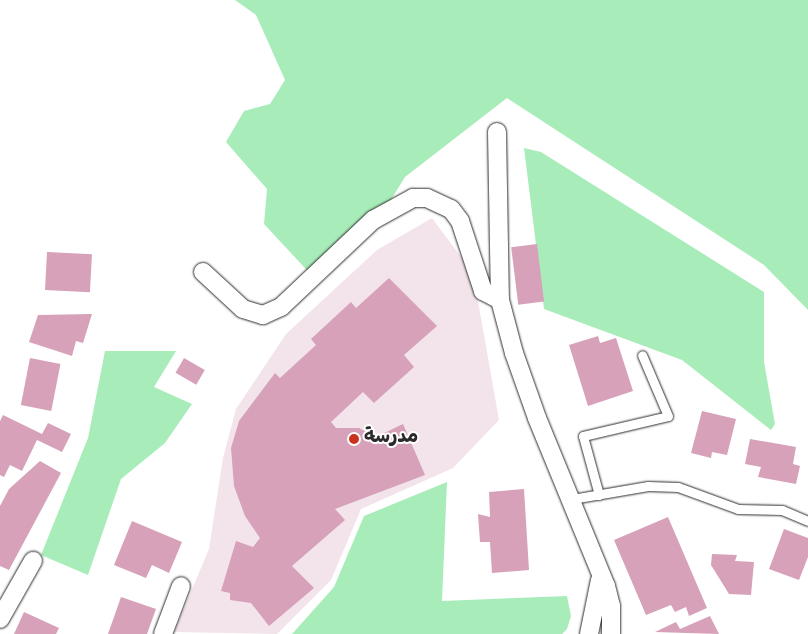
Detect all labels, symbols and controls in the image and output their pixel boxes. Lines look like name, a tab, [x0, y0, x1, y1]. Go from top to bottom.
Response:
place label: مدرسة	[364, 428, 418, 450]
marker: مدرسة	[348, 433, 360, 445]

